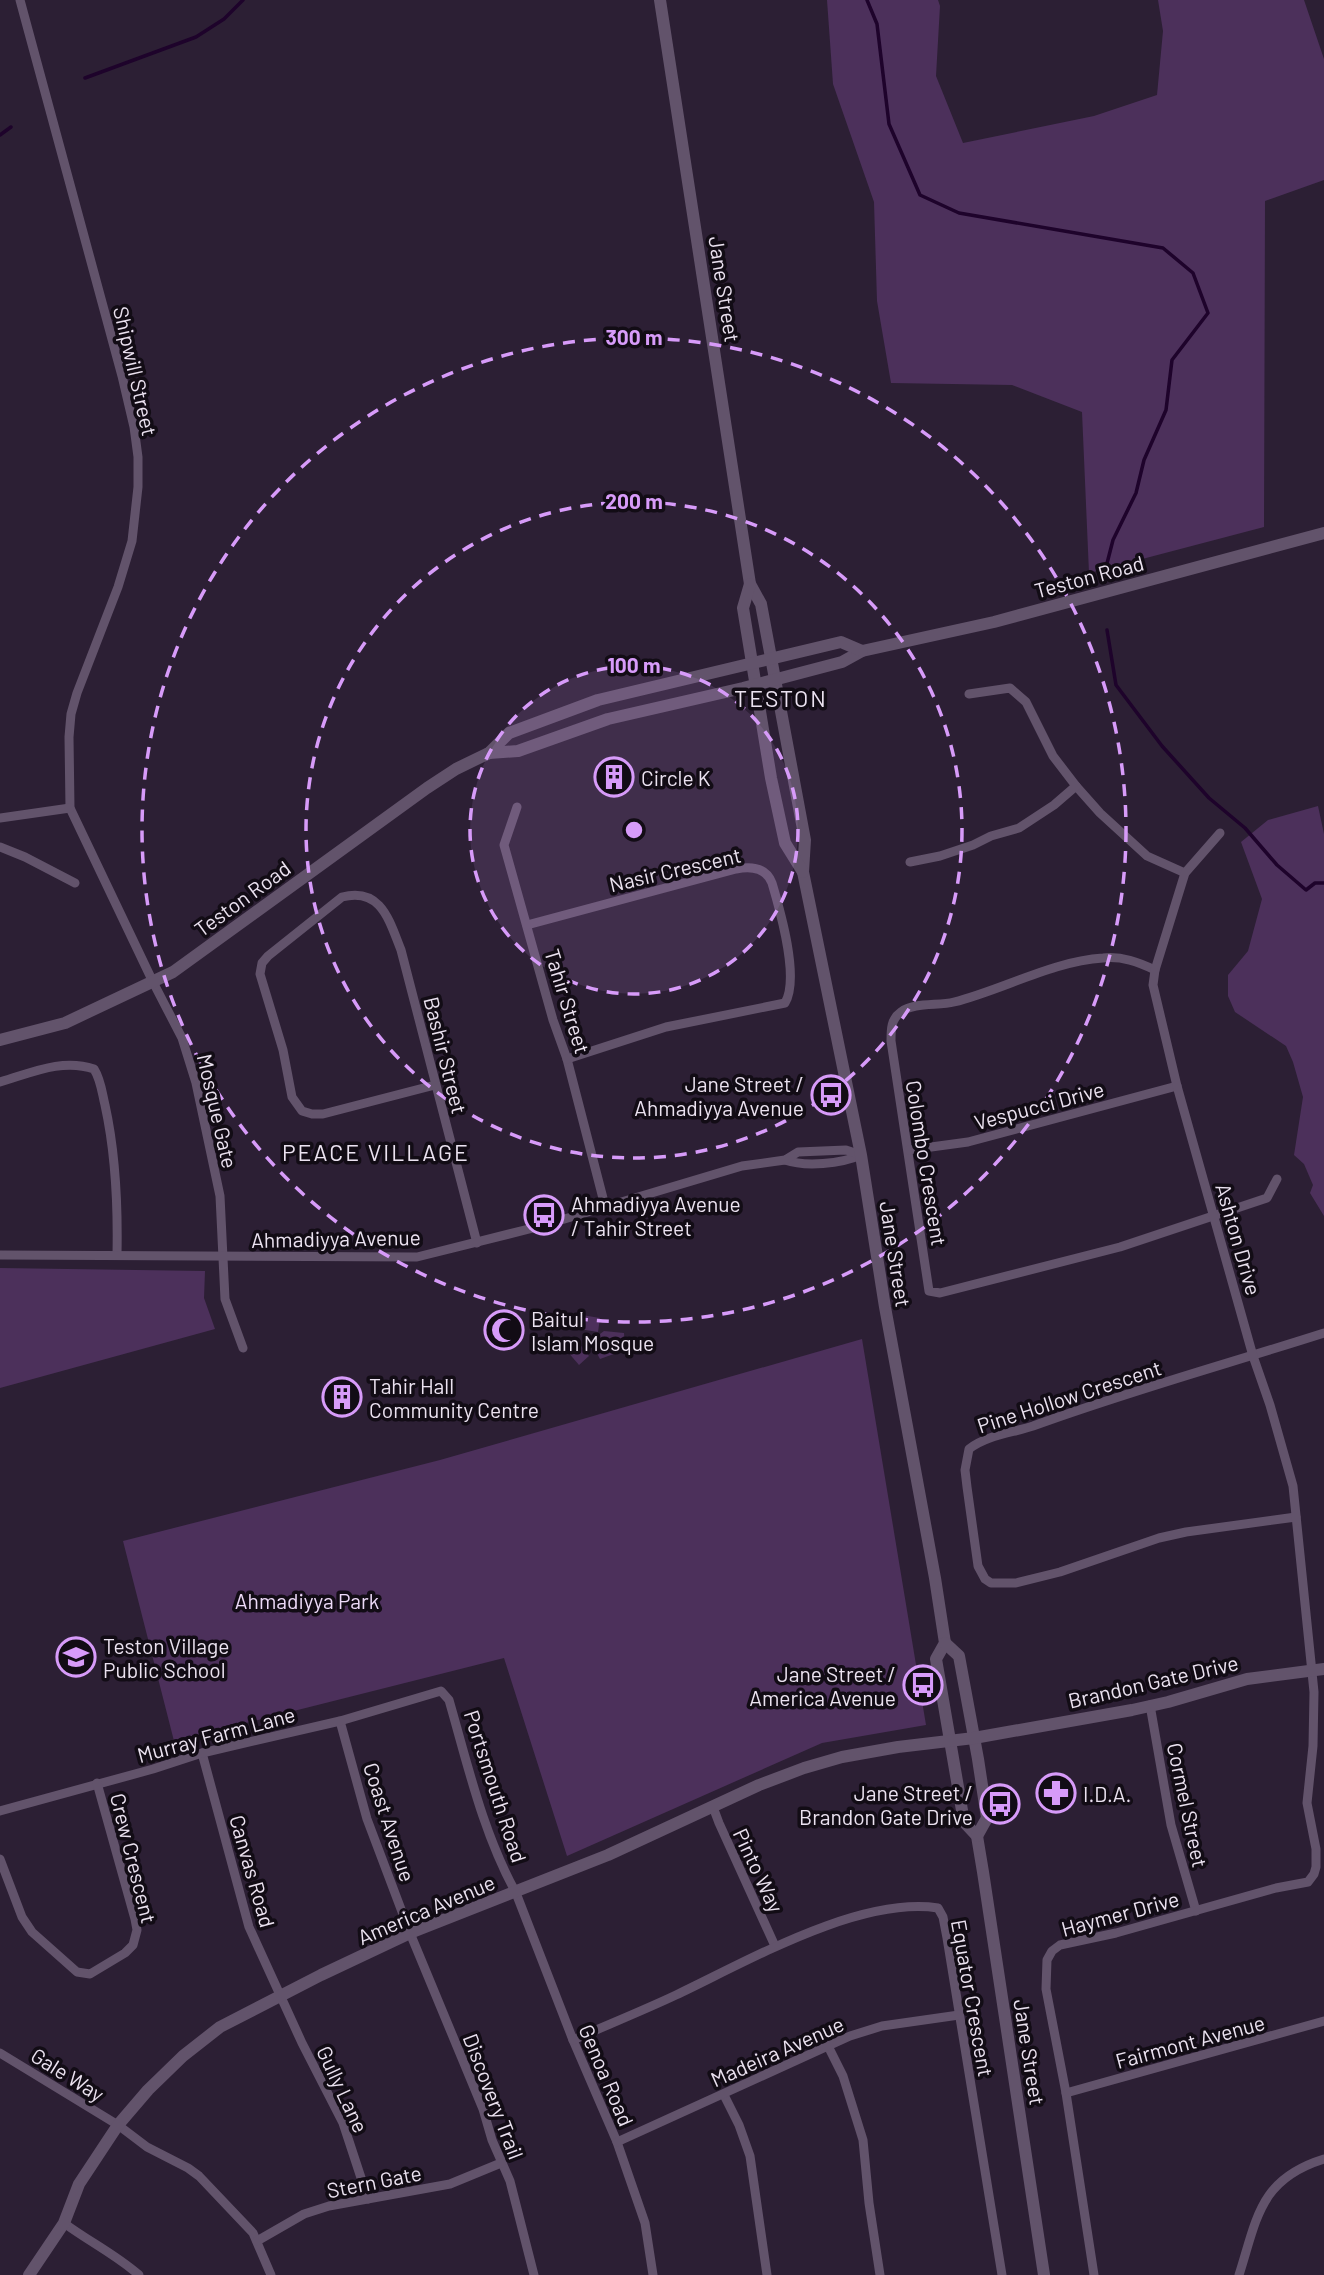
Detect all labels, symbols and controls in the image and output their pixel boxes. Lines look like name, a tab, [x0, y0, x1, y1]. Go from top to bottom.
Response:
street label: Jane Street	[704, 234, 746, 344]
street label: Shipwill Street	[109, 304, 163, 438]
text: 300 m	[605, 324, 663, 349]
text: 200 m	[605, 488, 663, 513]
street label: Teston Road	[1032, 549, 1146, 603]
text: 100 m	[607, 652, 661, 677]
district label: TESTON	[734, 684, 828, 712]
building icon: Circle K	[593, 756, 635, 798]
place label: Circle K	[641, 765, 711, 790]
centre of rings	[622, 818, 646, 842]
street label: Nasir Crescent	[607, 842, 743, 896]
street label: Teston Road	[189, 855, 295, 941]
street label: Tahir Street	[540, 946, 596, 1056]
street label: Bashir Street	[419, 994, 473, 1116]
street label: Mosque Gate	[193, 1051, 243, 1171]
place label: Jane Street / Ahmadiyya Avenue	[634, 1071, 804, 1120]
bus stop icon: Jane Street / Ahmadiyya Avenue	[810, 1074, 852, 1116]
street label: Vespucci Drive	[971, 1076, 1107, 1134]
street label: Colombo Crescent	[902, 1078, 952, 1248]
district label: PEACE VILLAGE	[282, 1138, 470, 1166]
street label: Ashton Drive	[1211, 1180, 1267, 1298]
place label: Ahmadiyya Avenue / Tahir Street	[571, 1191, 741, 1240]
bus stop icon: Ahmadiyya Avenue / Tahir Street	[523, 1194, 565, 1236]
street label: Jane Street	[875, 1199, 917, 1309]
street label: Ahmadiyya Avenue	[251, 1224, 421, 1252]
place label: Baitul Islam Mosque	[531, 1306, 654, 1355]
mosque icon: Baitul Islam Mosque	[483, 1309, 525, 1351]
street label: Pine Hollow Crescent	[974, 1354, 1164, 1438]
place label: Tahir Hall Community Centre	[369, 1373, 539, 1422]
building icon: Tahir Hall Community Centre	[321, 1376, 363, 1418]
park label: Ahmadiyya Park	[235, 1588, 379, 1613]
place label: Teston Village Public School	[103, 1633, 229, 1682]
school or university icon: Teston Village Public School	[55, 1636, 97, 1678]
street label: Brandon Gate Drive	[1065, 1649, 1241, 1713]
place label: Jane Street / America Avenue	[749, 1661, 896, 1710]
bus stop icon: Jane Street / America Avenue	[902, 1664, 944, 1706]
street label: Murray Farm Lane	[134, 1701, 298, 1767]
street label: Portsmouth Road	[460, 1707, 532, 1865]
street label: Cormel Street	[1163, 1740, 1213, 1870]
street label: Coast Avenue	[359, 1759, 421, 1885]
pharmacy icon: I.D.A.	[1035, 1772, 1077, 1814]
place label: Jane Street / Brandon Gate Drive	[799, 1780, 973, 1829]
place label: I.D.A.	[1083, 1781, 1131, 1806]
bus stop icon: Jane Street / Brandon Gate Drive	[979, 1783, 1021, 1825]
street label: Crew Crescent	[106, 1790, 162, 1926]
street label: Canvas Road	[225, 1812, 281, 1930]
street label: Pinto Way	[729, 1824, 789, 1916]
street label: America Avenue	[354, 1869, 498, 1949]
street label: Haymer Drive	[1058, 1885, 1182, 1941]
street label: Equator Crescent	[947, 1917, 999, 2079]
street label: Jane Street	[1009, 1997, 1051, 2107]
street label: Fairmont Avenue	[1113, 2009, 1267, 2073]
street label: Madeira Avenue	[707, 2010, 847, 2092]
street label: Genoa Road	[574, 2020, 640, 2130]
street label: Discovery Trail	[459, 2030, 529, 2162]
street label: Gale Way	[27, 2042, 109, 2106]
street label: Gully Lane	[312, 2042, 374, 2136]
street label: Stern Gate	[325, 2160, 423, 2202]

